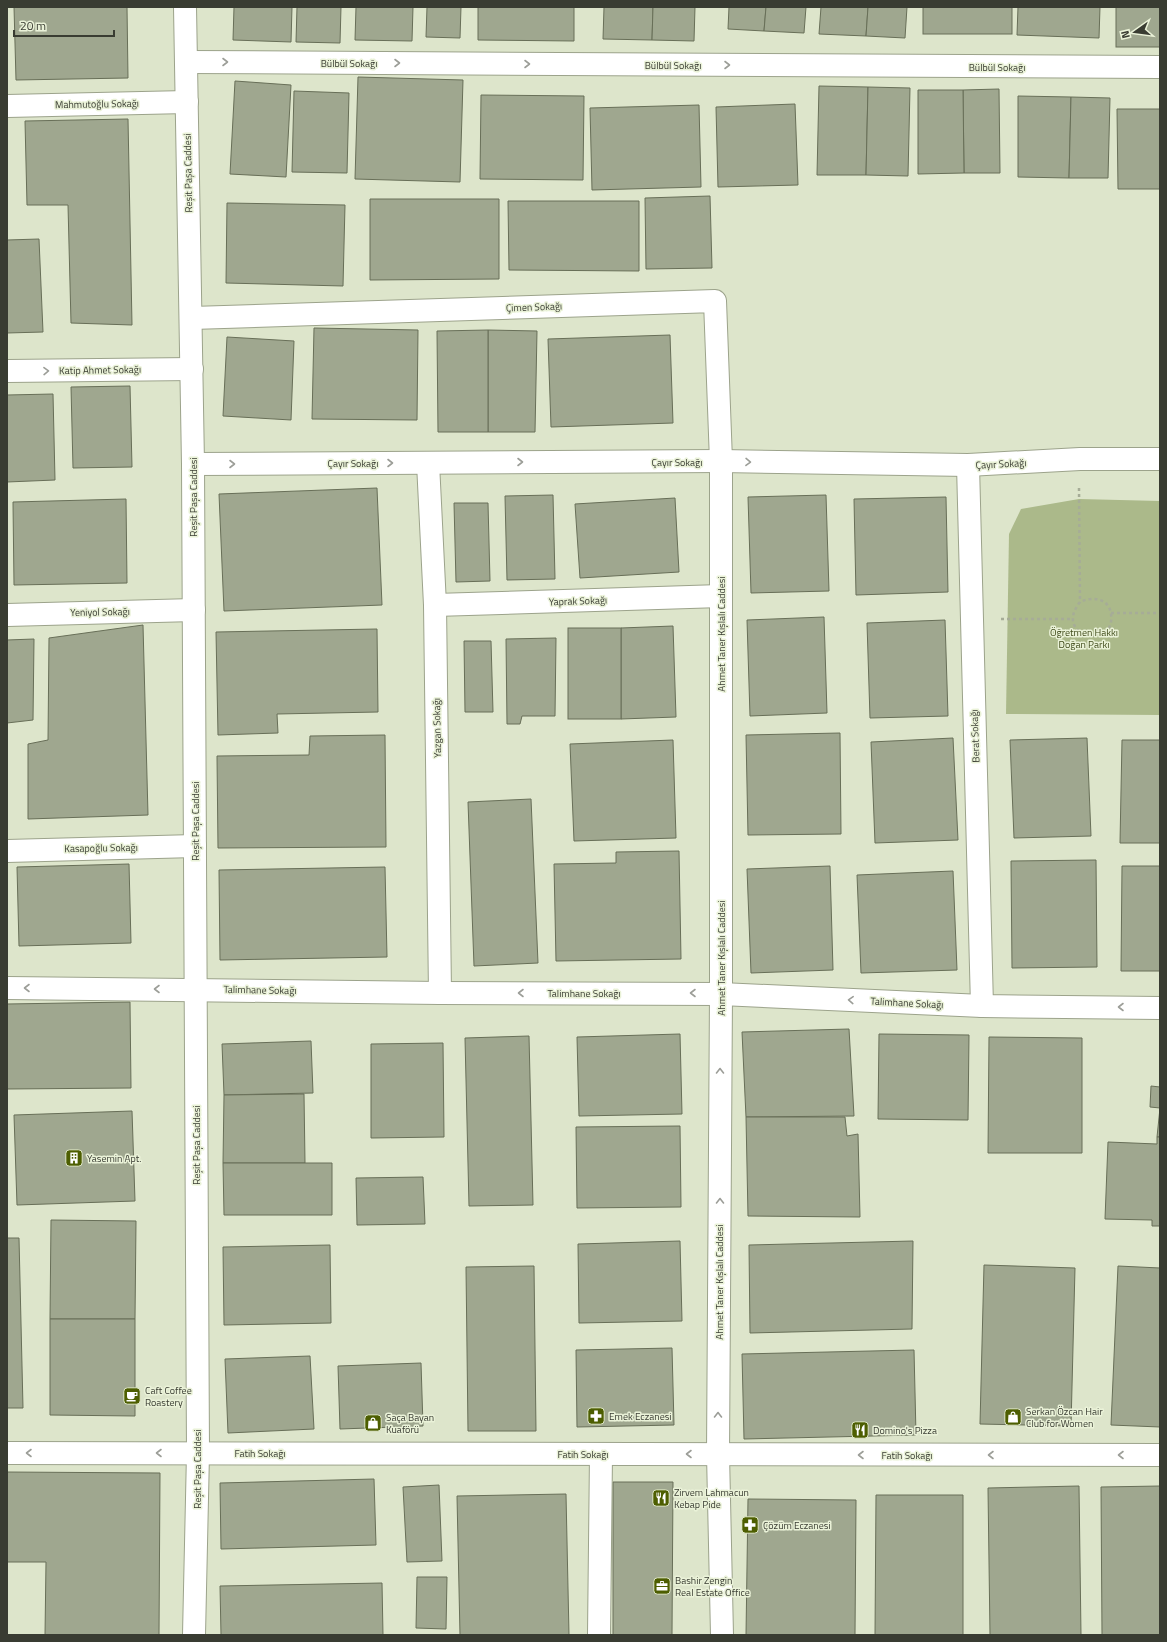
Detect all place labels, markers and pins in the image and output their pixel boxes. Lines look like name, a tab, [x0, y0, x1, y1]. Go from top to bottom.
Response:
building icon: Yasemin Apt.	[64, 1148, 84, 1168]
place label: Yasemin Apt.	[87, 1151, 141, 1166]
place label: Caft Coffee Roastery	[145, 1383, 192, 1410]
cafe icon: Caft Coffee Roastery	[122, 1386, 142, 1406]
place label: Serkan Özcan Hair Club for Women	[1026, 1404, 1103, 1431]
pharmacy icon: Emek Eczanesi	[586, 1406, 606, 1426]
shop icon: Serkan Özcan Hair Club for Women	[1003, 1407, 1023, 1427]
place label: Emek Eczanesi	[609, 1409, 672, 1424]
place label: Saça Bayan Kuaförü	[386, 1410, 434, 1437]
shop icon: Saça Bayan Kuaförü	[363, 1413, 383, 1433]
restaurant icon: Domino's Pizza	[850, 1420, 870, 1440]
place label: Domino's Pizza	[873, 1423, 937, 1438]
place label: Zirvem Lahmacun Kebap Pide	[674, 1485, 749, 1512]
restaurant icon: Zirvem Lahmacun Kebap Pide	[651, 1488, 671, 1508]
pharmacy icon: Çözüm Eczanesi	[740, 1515, 760, 1535]
place label: Çözüm Eczanesi	[763, 1518, 831, 1533]
place label: Bashir Zengin Real Estate Office	[675, 1573, 750, 1600]
office icon: Bashir Zengin Real Estate Office	[652, 1576, 672, 1596]

